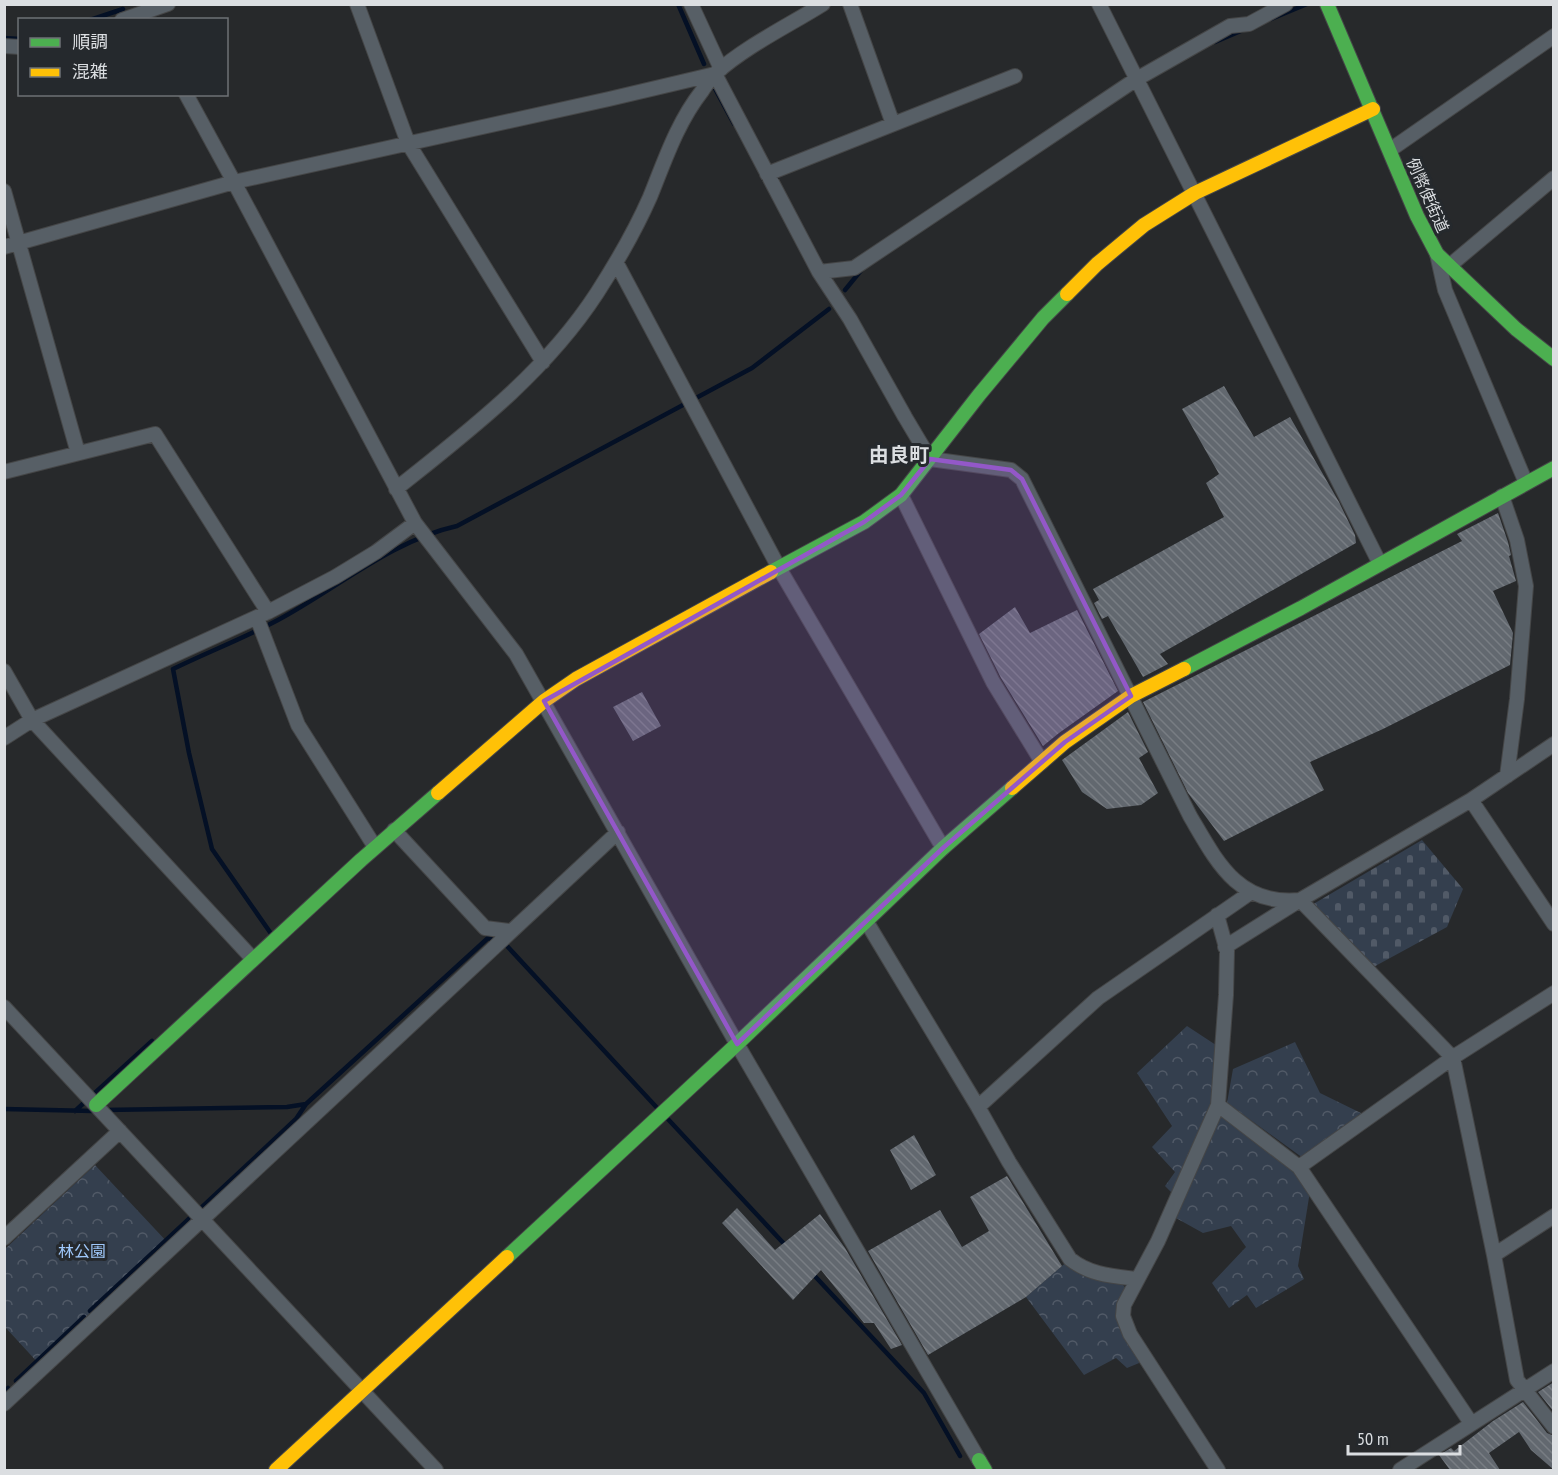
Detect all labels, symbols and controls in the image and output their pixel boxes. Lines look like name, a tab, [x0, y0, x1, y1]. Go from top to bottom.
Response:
legend	[18, 18, 228, 96]
text: 順調	[72, 30, 108, 53]
text: 混雑	[72, 60, 108, 83]
street label: 例幣使街道	[1403, 154, 1453, 236]
district label: 由良町	[869, 442, 929, 468]
park label: 林公園	[58, 1241, 106, 1261]
scale bar	[1348, 1418, 1460, 1456]
text: 50 m	[1357, 1427, 1389, 1450]

